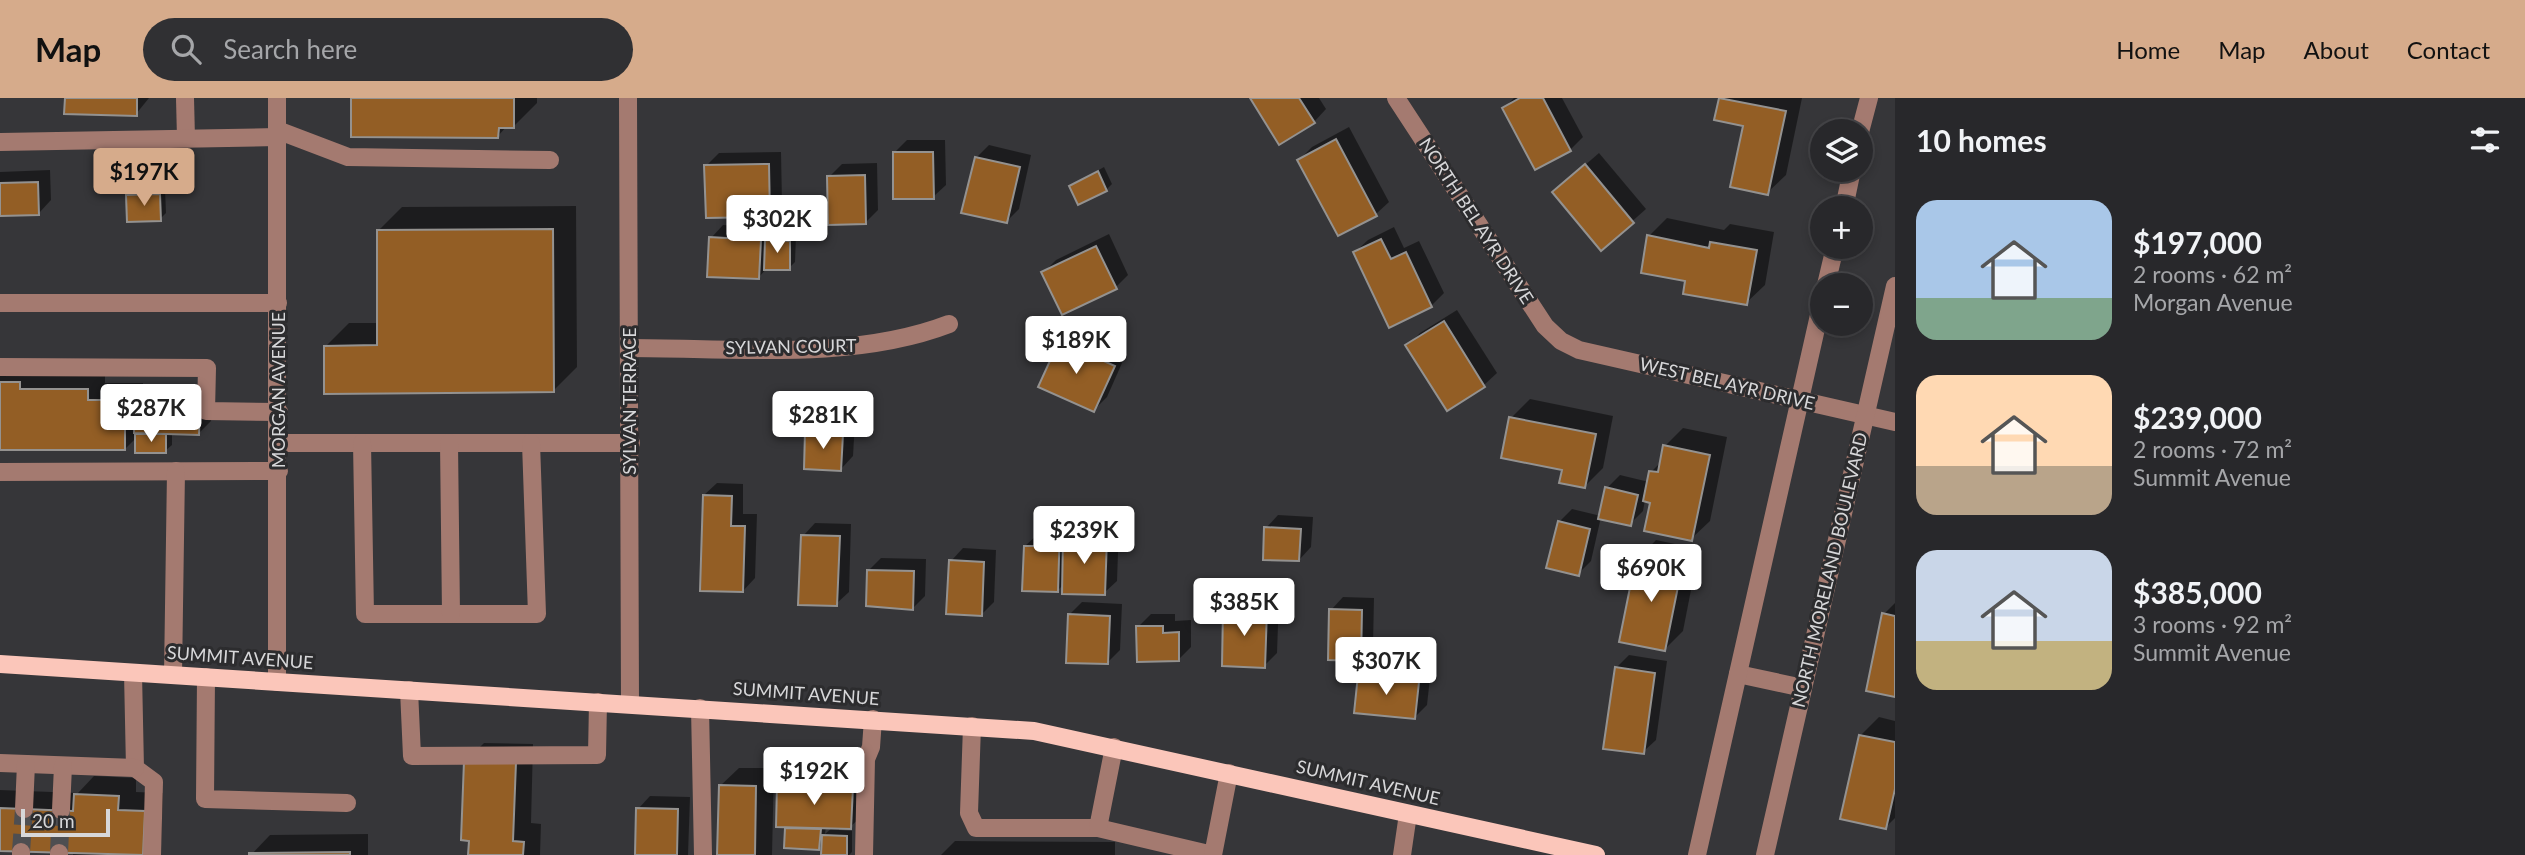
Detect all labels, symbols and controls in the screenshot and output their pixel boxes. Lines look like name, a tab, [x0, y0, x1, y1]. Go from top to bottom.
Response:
search box	[143, 18, 633, 81]
text: Map	[35, 29, 101, 69]
icon: search	[167, 30, 205, 68]
text: Search here	[223, 33, 357, 65]
text: Home	[2116, 35, 2180, 64]
text: Map	[2218, 35, 2266, 64]
text: About	[2304, 35, 2369, 64]
text: Contact	[2407, 35, 2490, 64]
map controls	[1810, 119, 1873, 336]
button: layers	[1810, 119, 1873, 182]
icon: filters	[2466, 121, 2504, 159]
text: 10 homes	[1916, 122, 2047, 158]
street label: NORTH BEL AYR DRIVE	[1415, 133, 1539, 308]
pin: $197K	[95, 148, 193, 208]
text: $197K	[109, 157, 179, 185]
pin: $302K	[728, 195, 826, 255]
button: +	[1810, 196, 1873, 259]
text: $302K	[742, 204, 812, 232]
text: $197,000	[2133, 224, 2262, 260]
icon: home	[1972, 228, 2056, 312]
text: 2 rooms · 62 m²	[2133, 260, 2292, 288]
button: −	[1810, 273, 1873, 336]
text: Morgan Avenue	[2133, 288, 2293, 316]
street label: MORGAN AVENUE	[267, 312, 289, 468]
pin: $189K	[1027, 316, 1125, 376]
text: $189K	[1041, 325, 1111, 353]
street label: SYLVAN TERRACE	[618, 327, 640, 475]
street label: SYLVAN COURT	[725, 334, 857, 358]
street label: WEST BEL AYR DRIVE	[1638, 352, 1817, 414]
pin: $287K	[102, 384, 200, 444]
pin: $281K	[774, 392, 872, 451]
text: $287K	[116, 393, 186, 421]
text: $239,000	[2133, 399, 2262, 435]
text: $281K	[788, 400, 858, 428]
icon: home	[1972, 403, 2056, 487]
street label: NORTH MORELAND BOULEVARD	[1787, 430, 1871, 709]
text: 2 rooms · 72 m²	[2133, 435, 2292, 463]
text: Summit Avenue	[2133, 463, 2291, 491]
pin: $239K	[1035, 506, 1133, 566]
text: $239K	[1049, 515, 1119, 543]
pin: $690K	[1602, 545, 1700, 604]
text: $690K	[1616, 553, 1686, 581]
text: $385,000	[2133, 574, 2262, 610]
pin: $385K	[1195, 578, 1293, 638]
icon: home	[1972, 578, 2056, 662]
text: $385K	[1209, 587, 1279, 615]
text: 3 rooms · 92 m²	[2133, 610, 2292, 638]
pin: $307K	[1337, 638, 1435, 697]
text: Summit Avenue	[2133, 638, 2291, 666]
street label: SUMMIT AVENUE	[166, 641, 314, 673]
text: $307K	[1351, 646, 1421, 674]
street label: SUMMIT AVENUE	[732, 677, 880, 709]
pin: $192K	[765, 748, 863, 807]
street label: SUMMIT AVENUE	[1294, 755, 1442, 809]
text: $192K	[779, 756, 849, 784]
scale bar	[21, 806, 110, 838]
text: 20 m	[32, 809, 75, 832]

